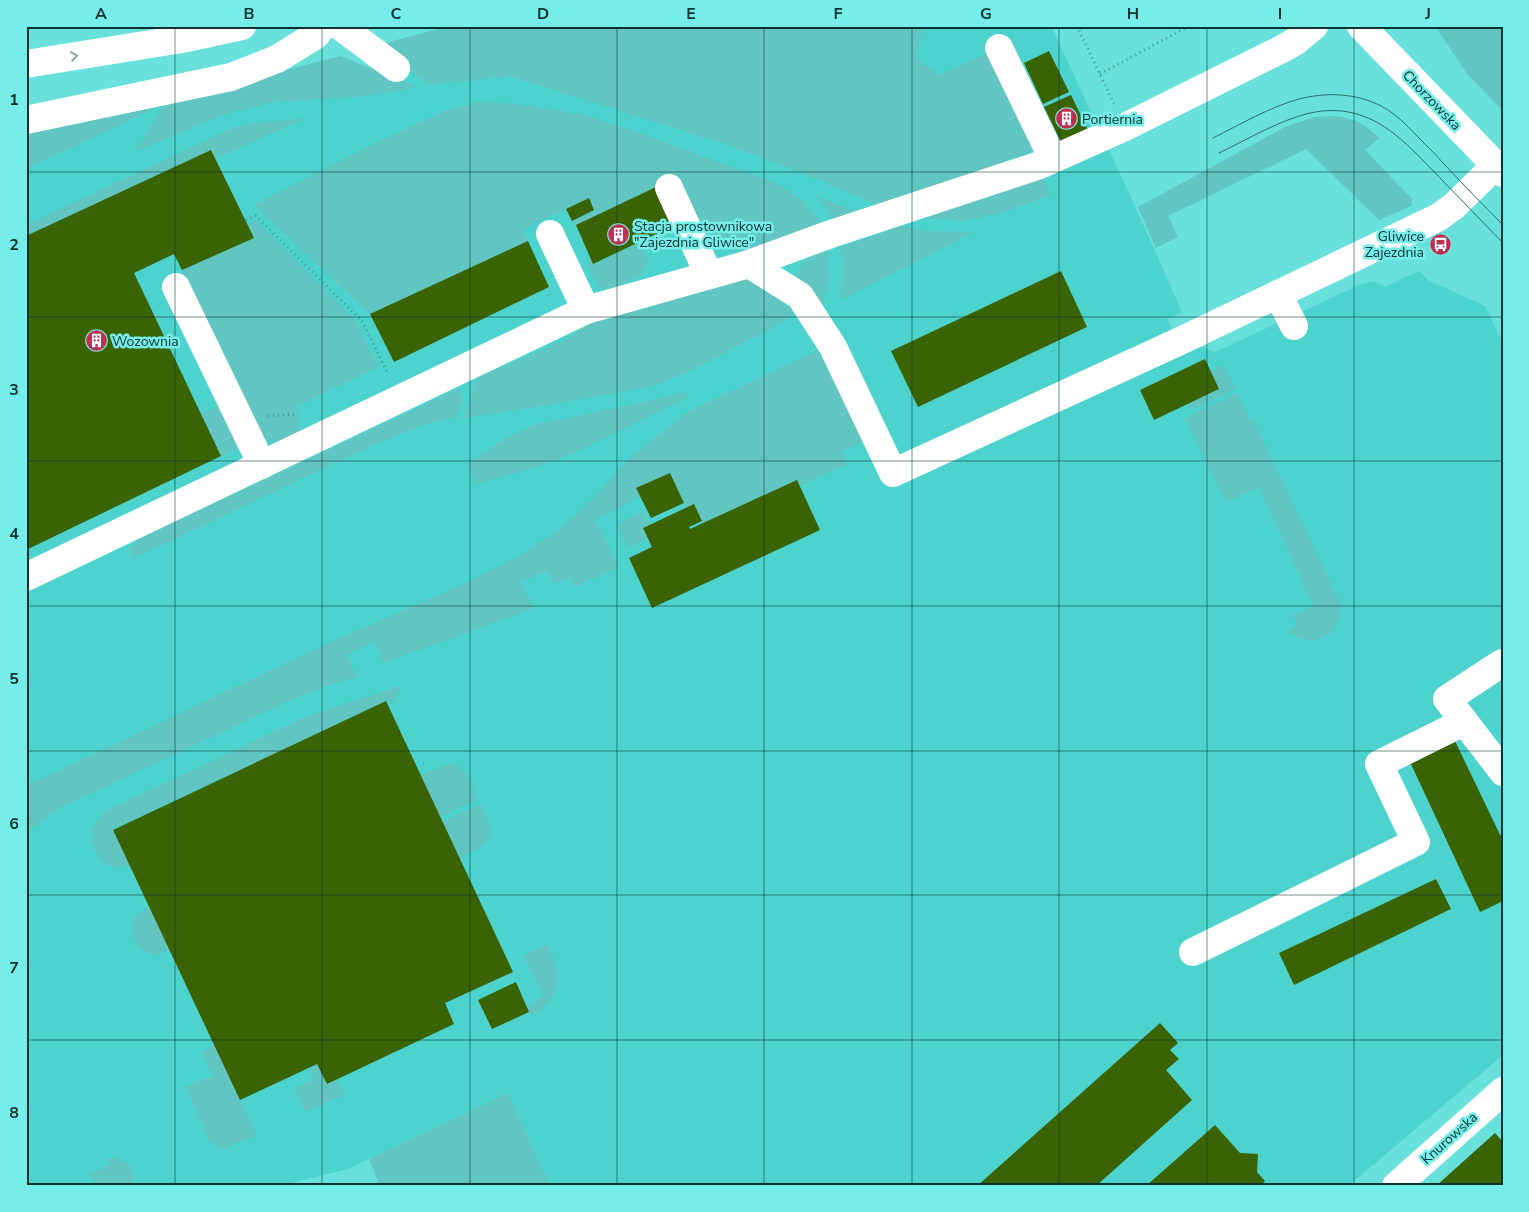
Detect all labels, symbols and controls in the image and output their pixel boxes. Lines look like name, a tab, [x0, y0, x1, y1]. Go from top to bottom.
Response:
text: A	[95, 3, 107, 25]
text: B	[243, 3, 255, 25]
text: C	[391, 3, 402, 25]
text: D	[537, 3, 549, 25]
text: E	[686, 3, 696, 25]
text: F	[834, 3, 843, 25]
text: G	[980, 3, 992, 25]
text: H	[1127, 3, 1139, 25]
text: I	[1278, 3, 1282, 25]
text: J	[1424, 3, 1431, 25]
one-way arrow	[71, 51, 79, 62]
street label: Chorzowska	[1398, 66, 1465, 135]
text: 1	[9, 89, 19, 111]
building icon: Portiernia	[1054, 107, 1078, 131]
place label: Portiernia	[1082, 110, 1143, 129]
place label: Stacja prostownikowa "Zajezdnia Gliwice"	[634, 217, 772, 252]
building icon: Stacja prostownikowa "Zajezdnia Gliwice"	[606, 222, 630, 246]
place label: Gliwice Zajezdnia	[1365, 227, 1424, 262]
bus stop icon: Gliwice Zajezdnia	[1428, 232, 1452, 256]
text: 2	[9, 234, 19, 256]
building icon: Wozownia	[84, 329, 108, 353]
place label: Wozownia	[112, 332, 179, 351]
text: 3	[9, 379, 19, 401]
text: 4	[9, 523, 19, 545]
text: 5	[9, 668, 19, 690]
text: 6	[9, 813, 19, 835]
text: 7	[9, 957, 19, 979]
text: 8	[9, 1102, 19, 1124]
street label: Knurowska	[1417, 1108, 1482, 1169]

